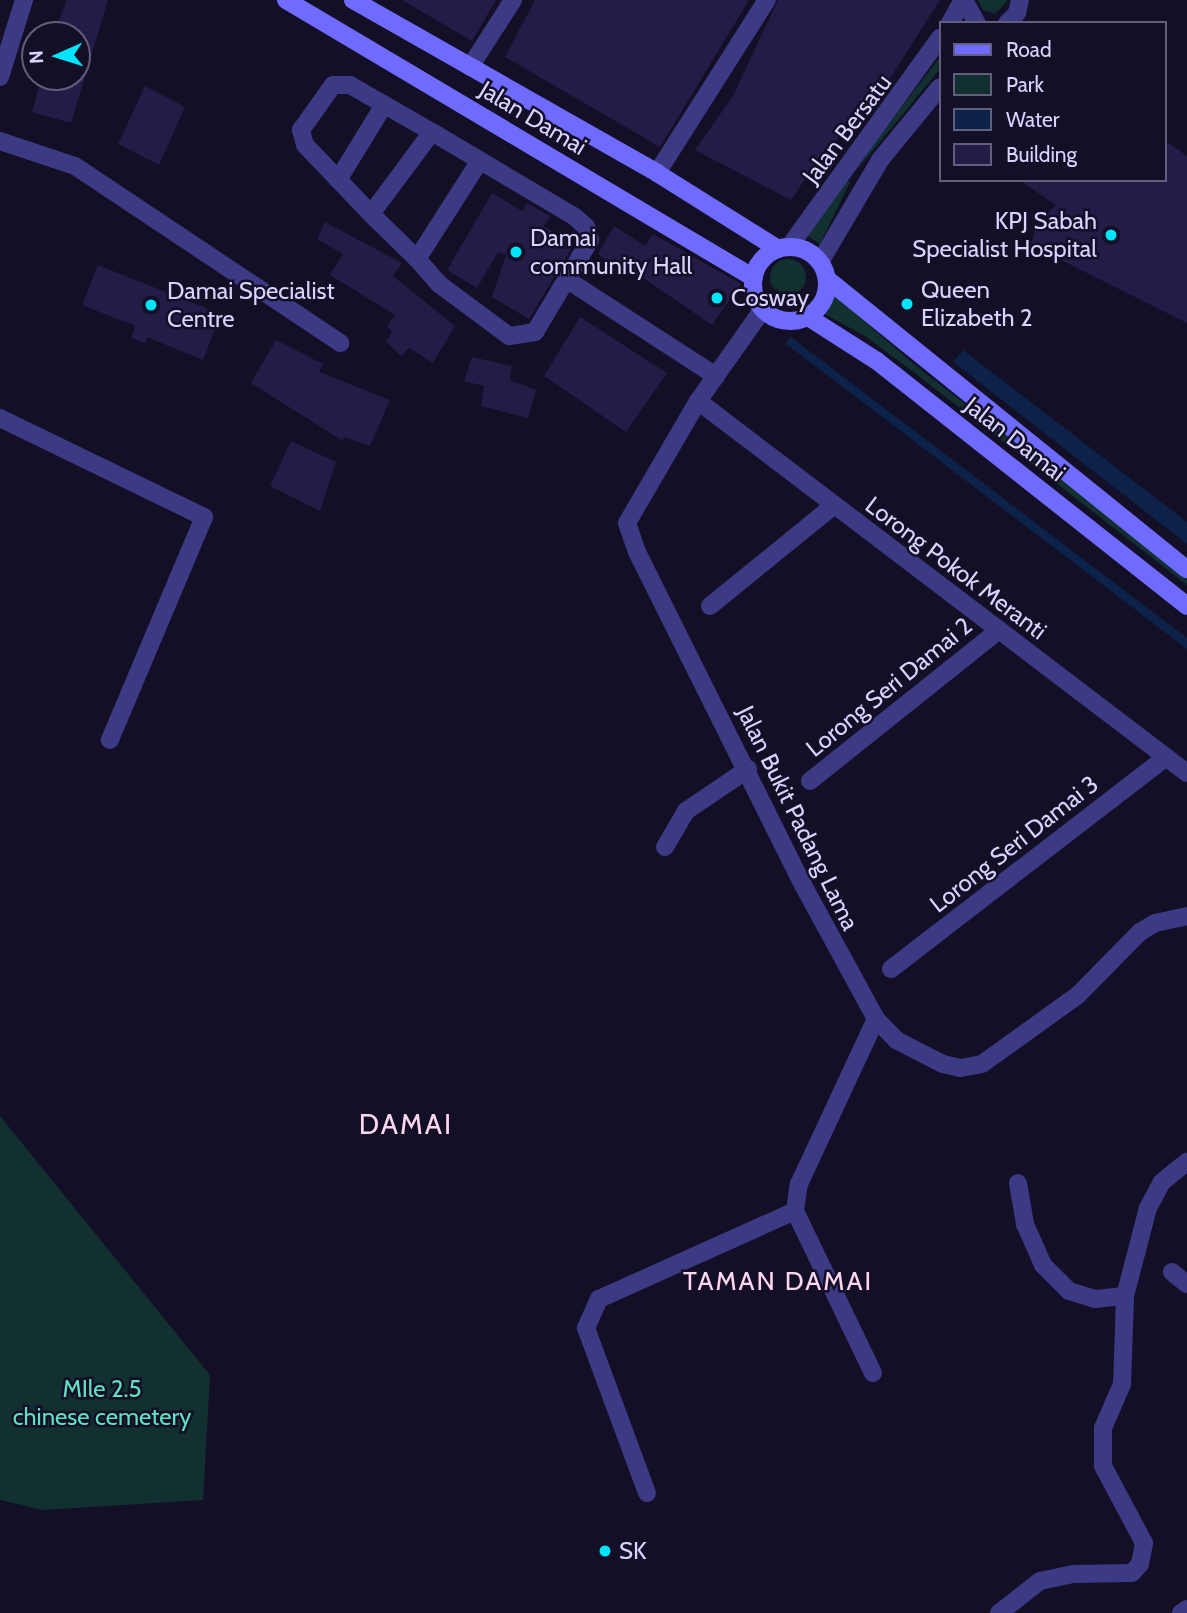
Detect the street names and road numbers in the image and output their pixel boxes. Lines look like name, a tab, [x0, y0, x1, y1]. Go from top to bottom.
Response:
street label: Jalan Bersatu	[797, 69, 897, 189]
street label: Jalan Damai	[474, 75, 592, 161]
street label: Jalan Damai	[959, 391, 1071, 487]
street label: Lorong Pokok Meranti	[860, 491, 1052, 645]
street label: Lorong Seri Damai 2	[800, 611, 978, 763]
street label: Jalan Bukit Padang Lama	[731, 701, 865, 935]
street label: Lorong Seri Damai 3	[924, 769, 1104, 919]

